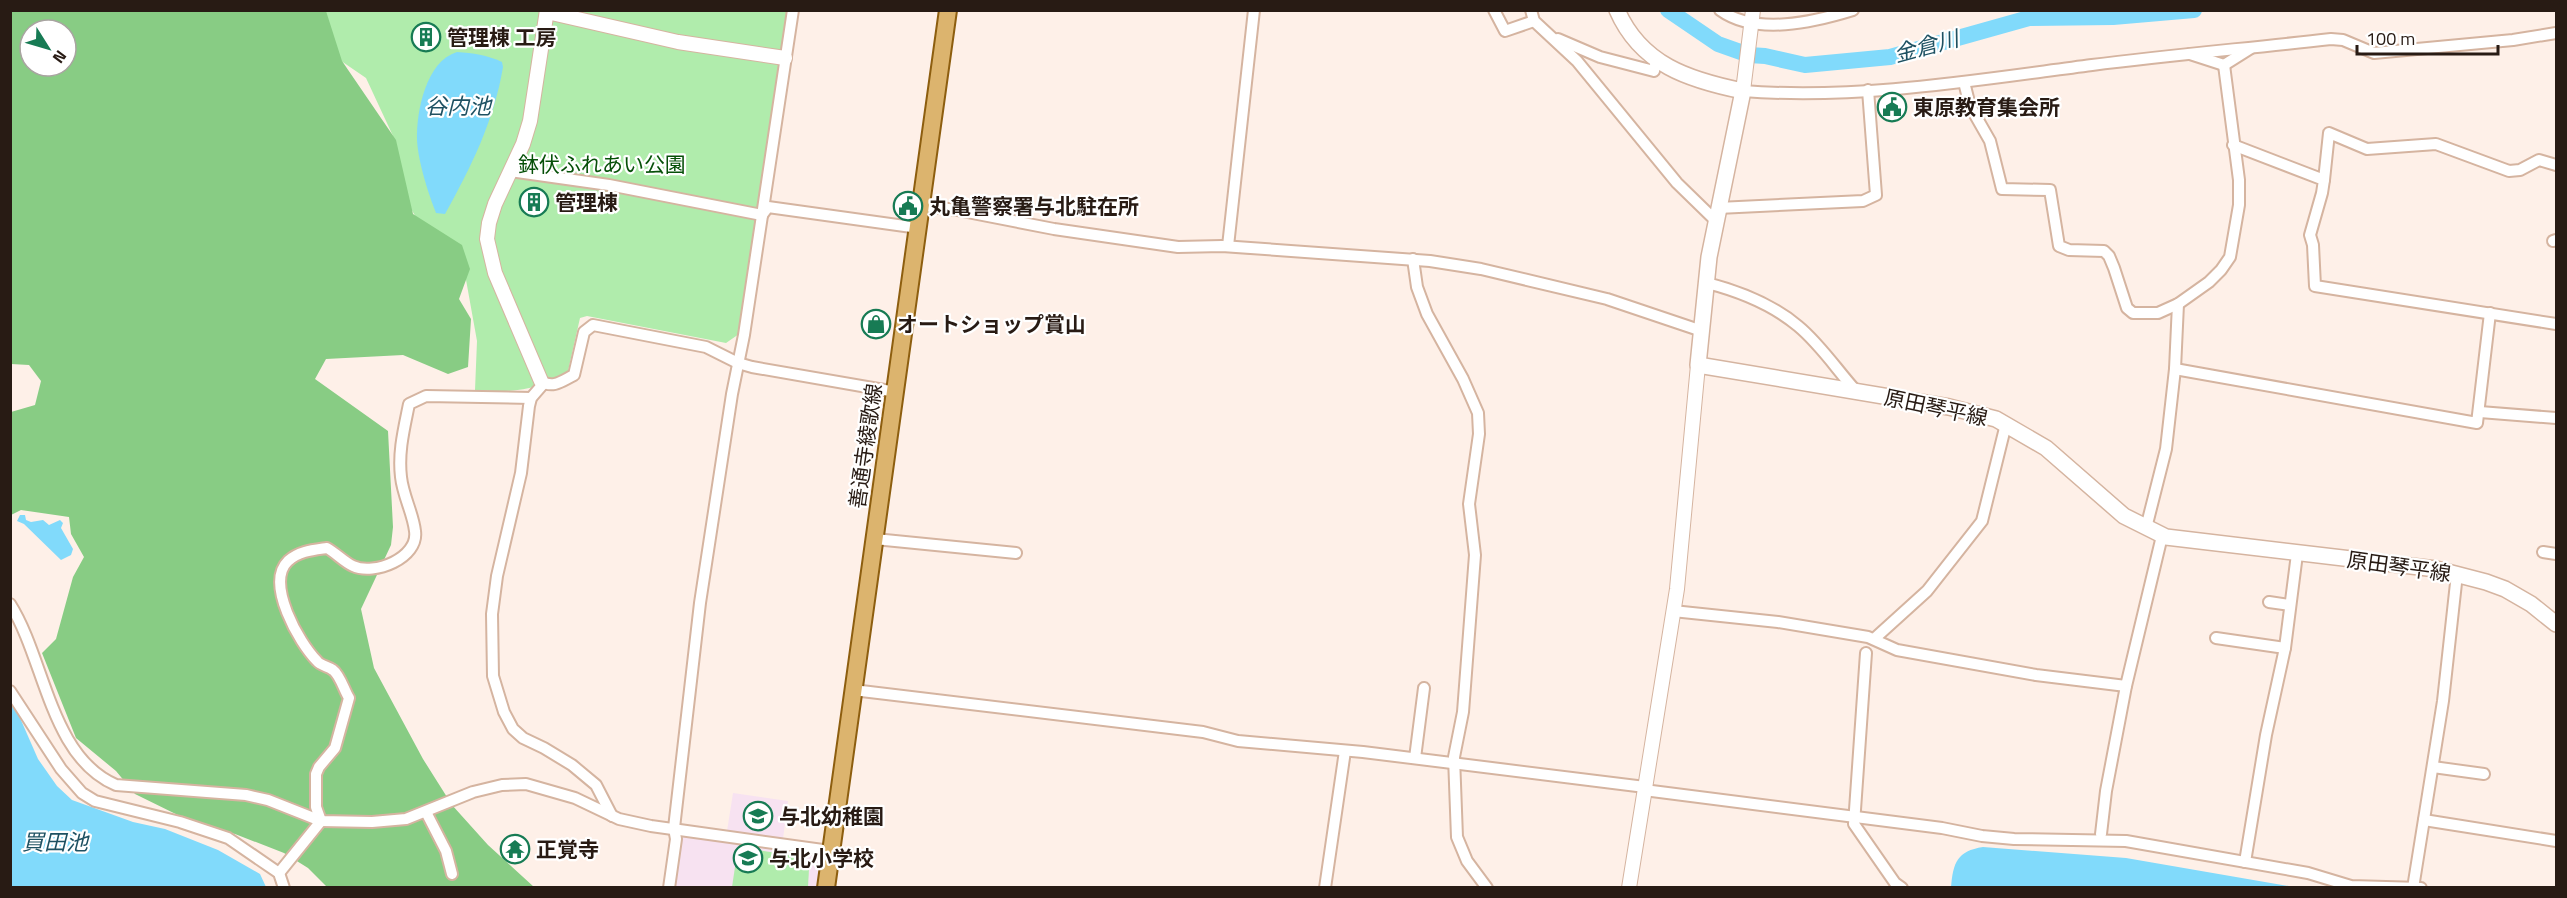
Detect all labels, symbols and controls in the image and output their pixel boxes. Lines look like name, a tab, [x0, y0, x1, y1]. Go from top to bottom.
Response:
north arrow	[18, 18, 78, 78]
scale bar	[2357, 18, 2498, 56]
building icon: 管理棟 工房	[410, 21, 442, 53]
place label: 管理棟 工房	[447, 21, 557, 53]
water label: 金倉川	[1890, 21, 1964, 71]
text: 100 m	[2366, 25, 2415, 52]
text: N	[47, 45, 73, 69]
water label: 谷内池	[425, 89, 493, 123]
public building icon: 東原教育集会所	[1876, 91, 1908, 123]
place label: 東原教育集会所	[1913, 91, 2060, 123]
park label: 鉢伏ふれあい公園	[518, 148, 686, 180]
building icon: 管理棟	[518, 186, 550, 218]
place label: 管理棟	[555, 186, 618, 218]
public building icon: 丸亀警察署与北駐在所	[892, 190, 924, 222]
place label: 丸亀警察署与北駐在所	[929, 190, 1139, 222]
shop icon: オートショップ賞山	[860, 308, 892, 340]
place label: オートショップ賞山	[897, 308, 1086, 340]
street label: 原田琴平線	[1881, 380, 1991, 434]
street label: 善通寺綾歌線	[840, 381, 890, 511]
street label: 原田琴平線	[2345, 543, 2453, 589]
school or university icon: 与北幼稚園	[742, 800, 774, 832]
place label: 与北幼稚園	[779, 800, 884, 832]
water label: 買田池	[22, 825, 90, 859]
temple icon: 正覚寺	[499, 833, 531, 865]
place label: 正覚寺	[536, 833, 599, 865]
school or university icon: 与北小学校	[732, 842, 764, 874]
place label: 与北小学校	[769, 842, 874, 874]

